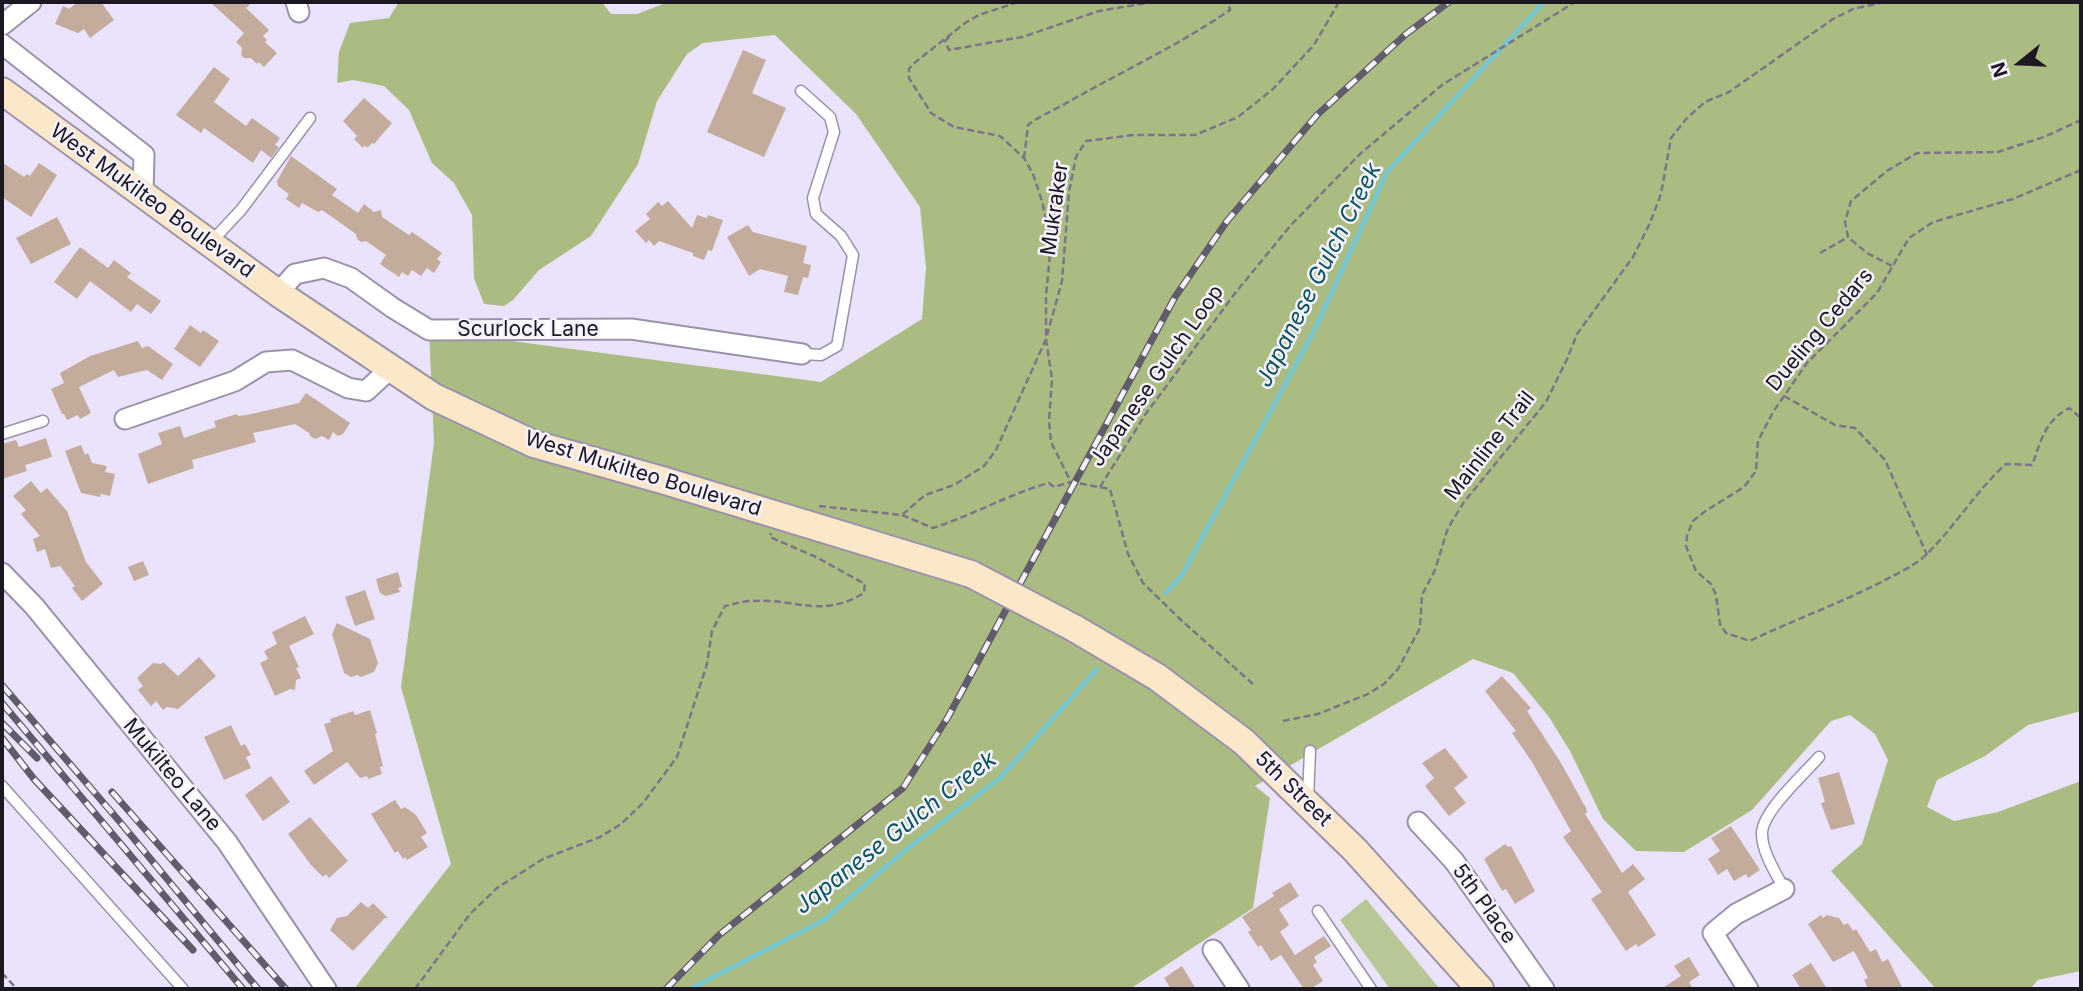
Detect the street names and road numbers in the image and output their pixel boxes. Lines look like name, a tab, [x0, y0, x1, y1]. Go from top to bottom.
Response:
street label: West Mukilteo Boulevard	[45, 118, 259, 284]
street label: Mukraker	[1036, 161, 1074, 257]
street label: Dueling Cedars	[1761, 264, 1879, 396]
street label: Japanese Gulch Loop	[1085, 280, 1229, 472]
street label: Scurlock Lane	[457, 317, 599, 343]
street label: Mainline Trail	[1440, 387, 1540, 505]
street label: West Mukilteo Boulevard	[522, 426, 764, 522]
street label: Mukilteo Lane	[118, 714, 226, 836]
street label: 5th Street	[1249, 746, 1337, 832]
street label: 5th Place	[1447, 859, 1521, 949]

